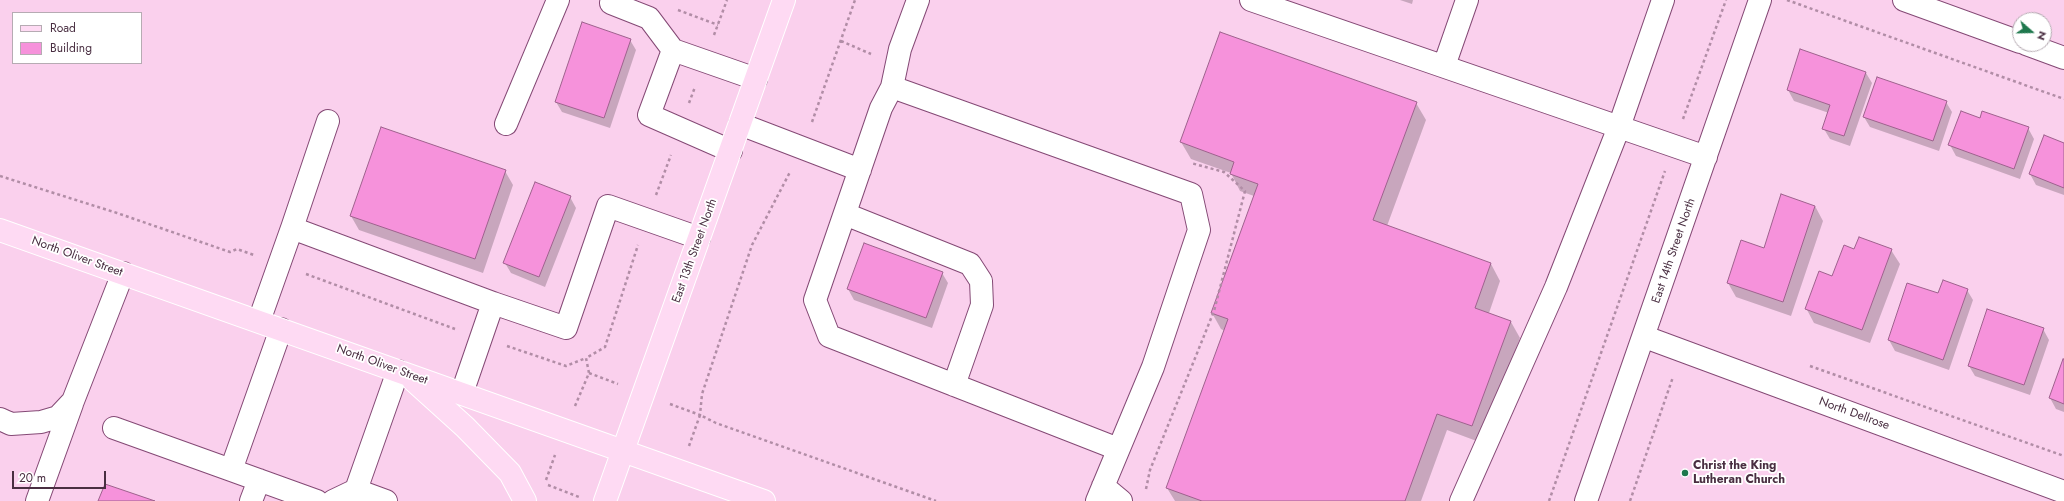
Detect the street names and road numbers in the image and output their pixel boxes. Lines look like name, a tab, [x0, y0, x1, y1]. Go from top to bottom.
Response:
street label: East 13th Street North	[669, 197, 721, 305]
street label: East 14th Street North	[1649, 197, 1699, 305]
street label: North Oliver Street	[30, 234, 124, 280]
street label: North Oliver Street	[335, 342, 429, 388]
street label: North Dellrose	[1817, 395, 1891, 433]

